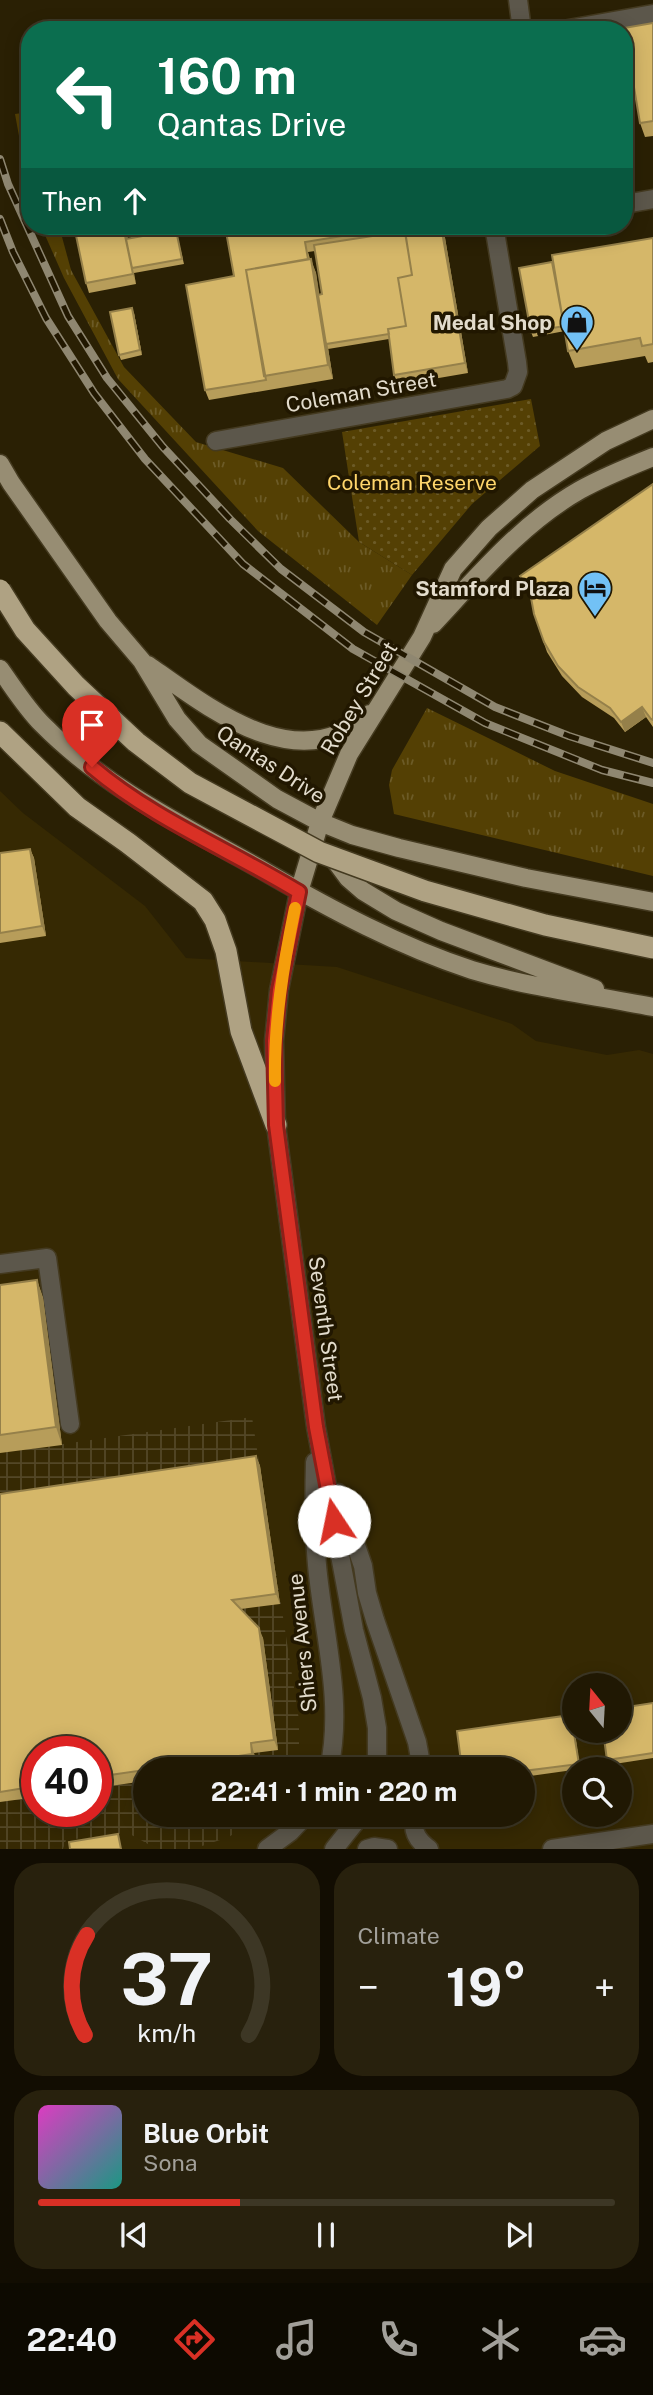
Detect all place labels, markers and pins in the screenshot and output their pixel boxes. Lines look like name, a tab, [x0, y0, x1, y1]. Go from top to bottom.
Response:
shop icon: Medal Shop	[558, 303, 596, 352]
place label: Medal Shop	[433, 310, 552, 335]
hotel icon: Stamford Plaza	[576, 569, 614, 618]
place label: Stamford Plaza	[415, 576, 570, 601]
pin	[62, 695, 122, 767]

